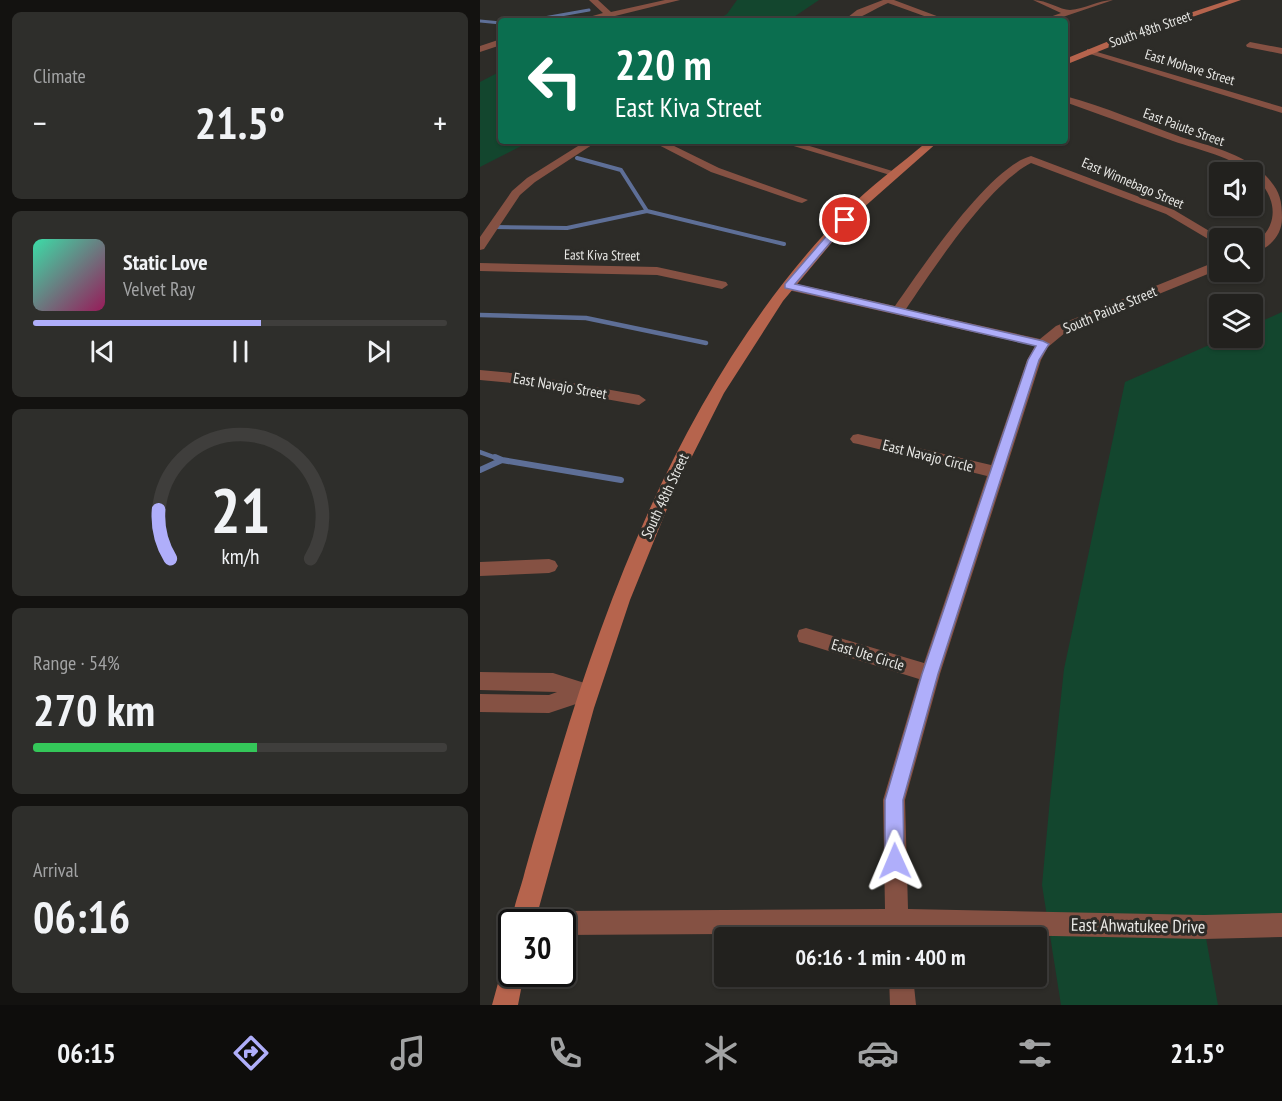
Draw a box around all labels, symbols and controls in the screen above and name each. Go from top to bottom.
street label: South 48th Street [1107,6,1194,51]
text: 220 m [615,37,712,92]
icon: left [516,42,594,120]
street label: East Mohave Street [1143,45,1237,89]
text: Climate [33,63,86,89]
text: East Kiva Street [615,90,762,124]
text: 21.5° [195,93,285,151]
text: − [33,101,47,144]
text: + [433,101,447,144]
street label: East Paiute Street [1141,104,1227,150]
street label: East Winnebago Street [1079,153,1187,213]
map controls [1209,162,1263,348]
button: sound [1209,162,1263,216]
pin [819,194,870,245]
icon: arrive [828,203,861,236]
button: search [1209,228,1263,282]
street label: East Kiva Street [564,245,640,265]
text: Static Love [123,248,208,276]
text: Velvet Ray [123,276,195,302]
street label: South Paiute Street [1060,281,1159,338]
button: layers [1209,294,1263,348]
icon: previous [86,335,119,368]
icon: pause [224,335,257,368]
icon: next [362,335,395,368]
street label: East Navajo Street [512,368,608,403]
street label: East Navajo Circle [881,435,975,476]
street label: South 48th Street [637,450,693,541]
text: 21 [210,470,270,551]
text: km/h [221,543,259,571]
street label: East Ute Circle [829,634,907,675]
text: Range · 54% [33,650,120,676]
text: 270 km [33,680,155,738]
position arrow [863,829,927,893]
text: Arrival [33,857,78,883]
text: 06:16 [33,887,130,945]
speed limit sign: 30 [498,909,576,987]
street label: East Ahwatukee Drive [1071,913,1205,938]
text: 06:16 · 1 min · 400 m [795,943,966,971]
icon: directions [230,1032,272,1074]
icon: music [387,1032,429,1074]
icon: phone [544,1032,586,1074]
icon: climate [700,1032,742,1074]
icon: car [857,1032,899,1074]
icon: filters [1014,1032,1056,1074]
text: 06:15 [57,1036,116,1070]
text: 21.5° [1170,1036,1225,1070]

